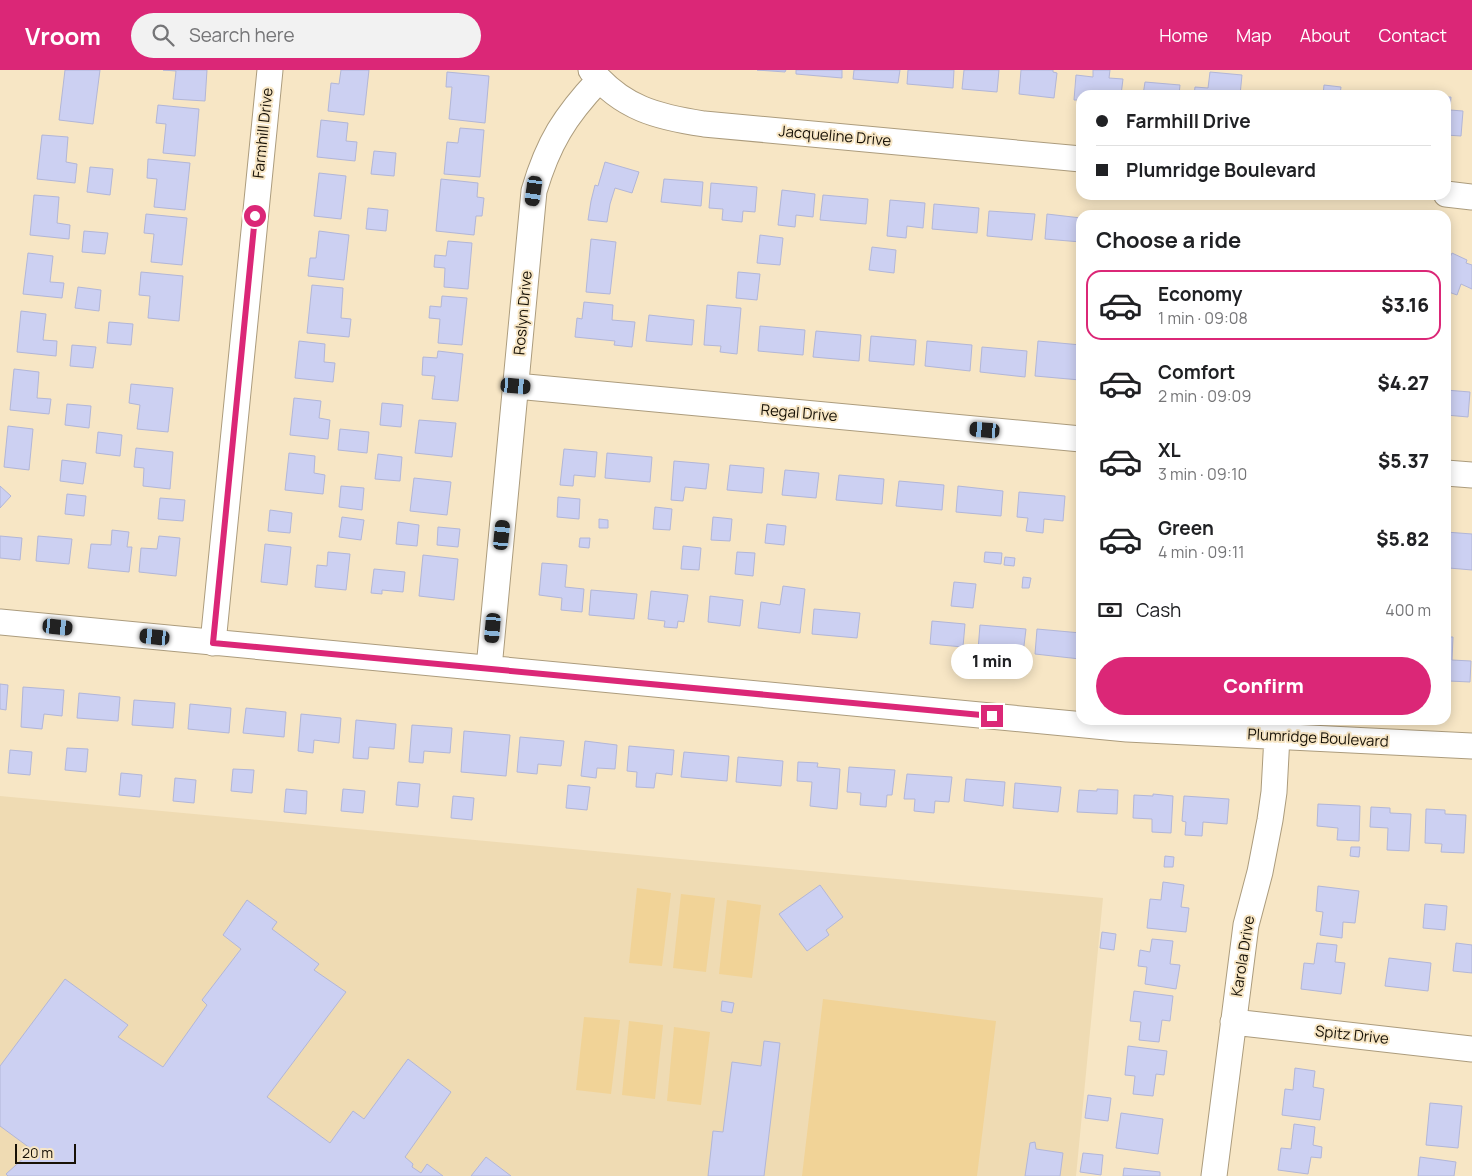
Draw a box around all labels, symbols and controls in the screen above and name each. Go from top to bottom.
search box [131,13,481,58]
text: Vroom [25,19,101,52]
icon: search [149,21,177,49]
text: Search here [189,22,295,48]
text: Home [1159,23,1208,47]
text: Map [1236,23,1272,47]
text: About [1300,23,1350,47]
text: Contact [1378,23,1447,47]
street label: Farmhill Drive [247,86,278,179]
text: Farmhill Drive [1126,108,1251,134]
street label: Jacqueline Drive [778,120,892,151]
text: Plumridge Boulevard [1126,157,1316,183]
car [524,175,543,207]
route start [244,205,266,227]
text: Choose a ride [1096,225,1241,255]
street label: Roslyn Drive [508,270,537,356]
text: Economy [1158,281,1242,307]
icon: car [1098,283,1143,328]
text: $3.16 [1381,292,1429,318]
text: 1 min · 09:08 [1158,307,1248,329]
text: Comfort [1158,359,1235,385]
icon: car [1098,361,1143,406]
text: $4.27 [1378,370,1429,396]
car [500,377,531,395]
text: 2 min · 09:09 [1158,385,1251,407]
street label: Regal Drive [760,399,839,426]
car [969,421,1000,439]
text: XL [1158,437,1181,463]
icon: car [1098,439,1143,484]
text: $5.37 [1378,448,1429,474]
text: 3 min · 09:10 [1158,463,1247,485]
text: Green [1158,515,1214,541]
icon: car [1098,517,1143,562]
car [492,519,511,551]
text: $5.82 [1376,526,1429,552]
text: 4 min · 09:11 [1158,541,1244,563]
icon: cash [1096,596,1124,624]
text: Cash [1136,597,1181,623]
text: 400 m [1385,599,1431,621]
car [484,612,501,644]
car [42,618,73,636]
car [139,628,170,646]
callout: 1 min [951,644,1033,678]
text: 1 min [972,650,1012,672]
button: Confirm [1096,657,1431,715]
route end [981,705,1003,727]
street label: Plumridge Boulevard [1247,723,1389,752]
street label: Karola Drive [1226,914,1259,998]
street label: Spitz Drive [1314,1020,1390,1049]
scale bar [15,1141,76,1164]
text: 20 m [22,1143,53,1162]

